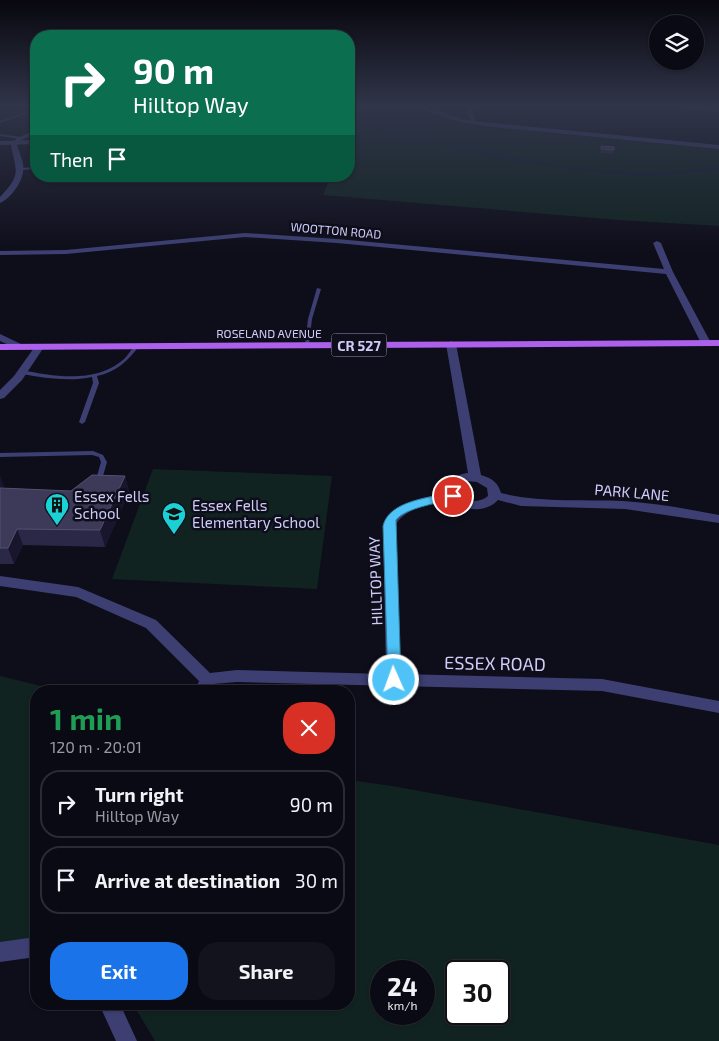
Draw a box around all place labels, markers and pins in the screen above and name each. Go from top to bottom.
pin [432,475,474,517]
place label: Essex Fells School [74,487,149,522]
building icon: Essex Fells School [44,492,70,526]
place label: Essex Fells Elementary School [192,496,320,531]
school or university icon: Essex Fells Elementary School [161,501,187,535]

